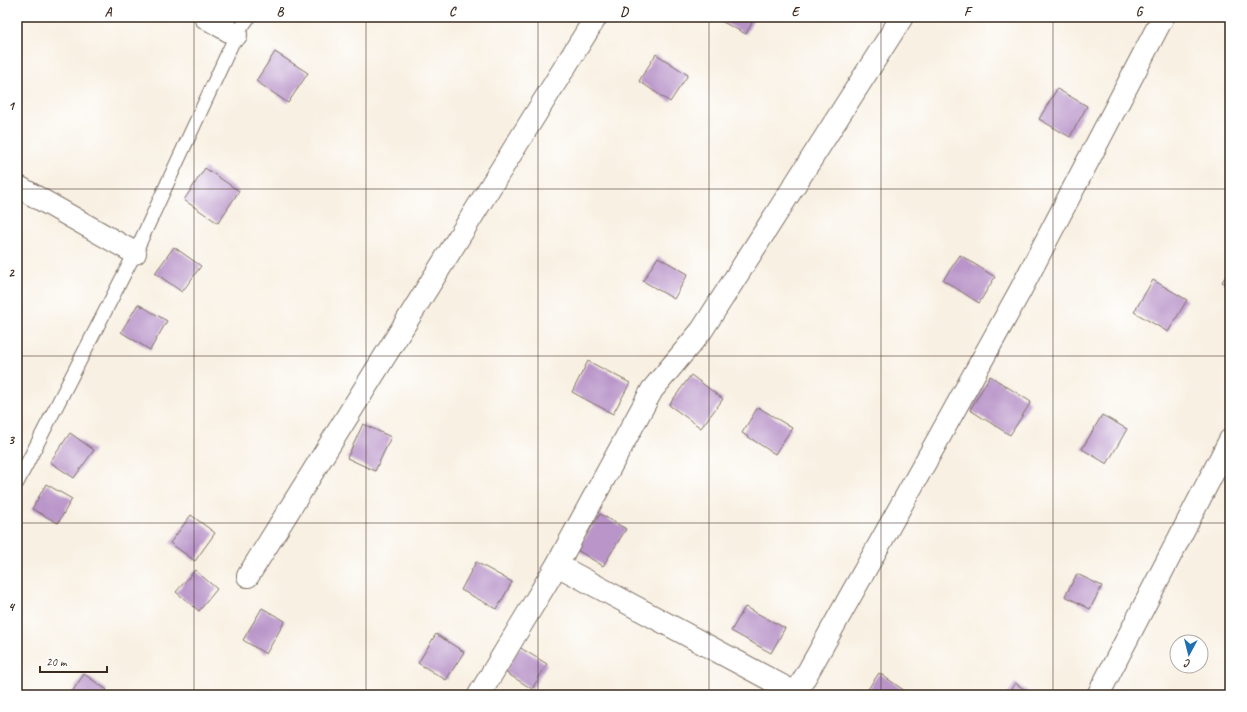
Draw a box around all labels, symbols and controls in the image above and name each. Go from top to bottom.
text: A [105,4,113,20]
text: B [277,4,285,20]
text: C [449,4,457,20]
text: D [620,4,629,20]
text: E [792,4,801,20]
text: F [964,4,973,20]
text: G [1136,4,1144,20]
text: 1 [8,98,16,114]
text: 2 [8,265,15,281]
text: 3 [8,432,15,448]
text: 4 [8,599,16,615]
north arrow [1169,634,1209,674]
scale bar [40,648,107,674]
text: 20 m [46,654,68,670]
text: С [1183,656,1191,671]

